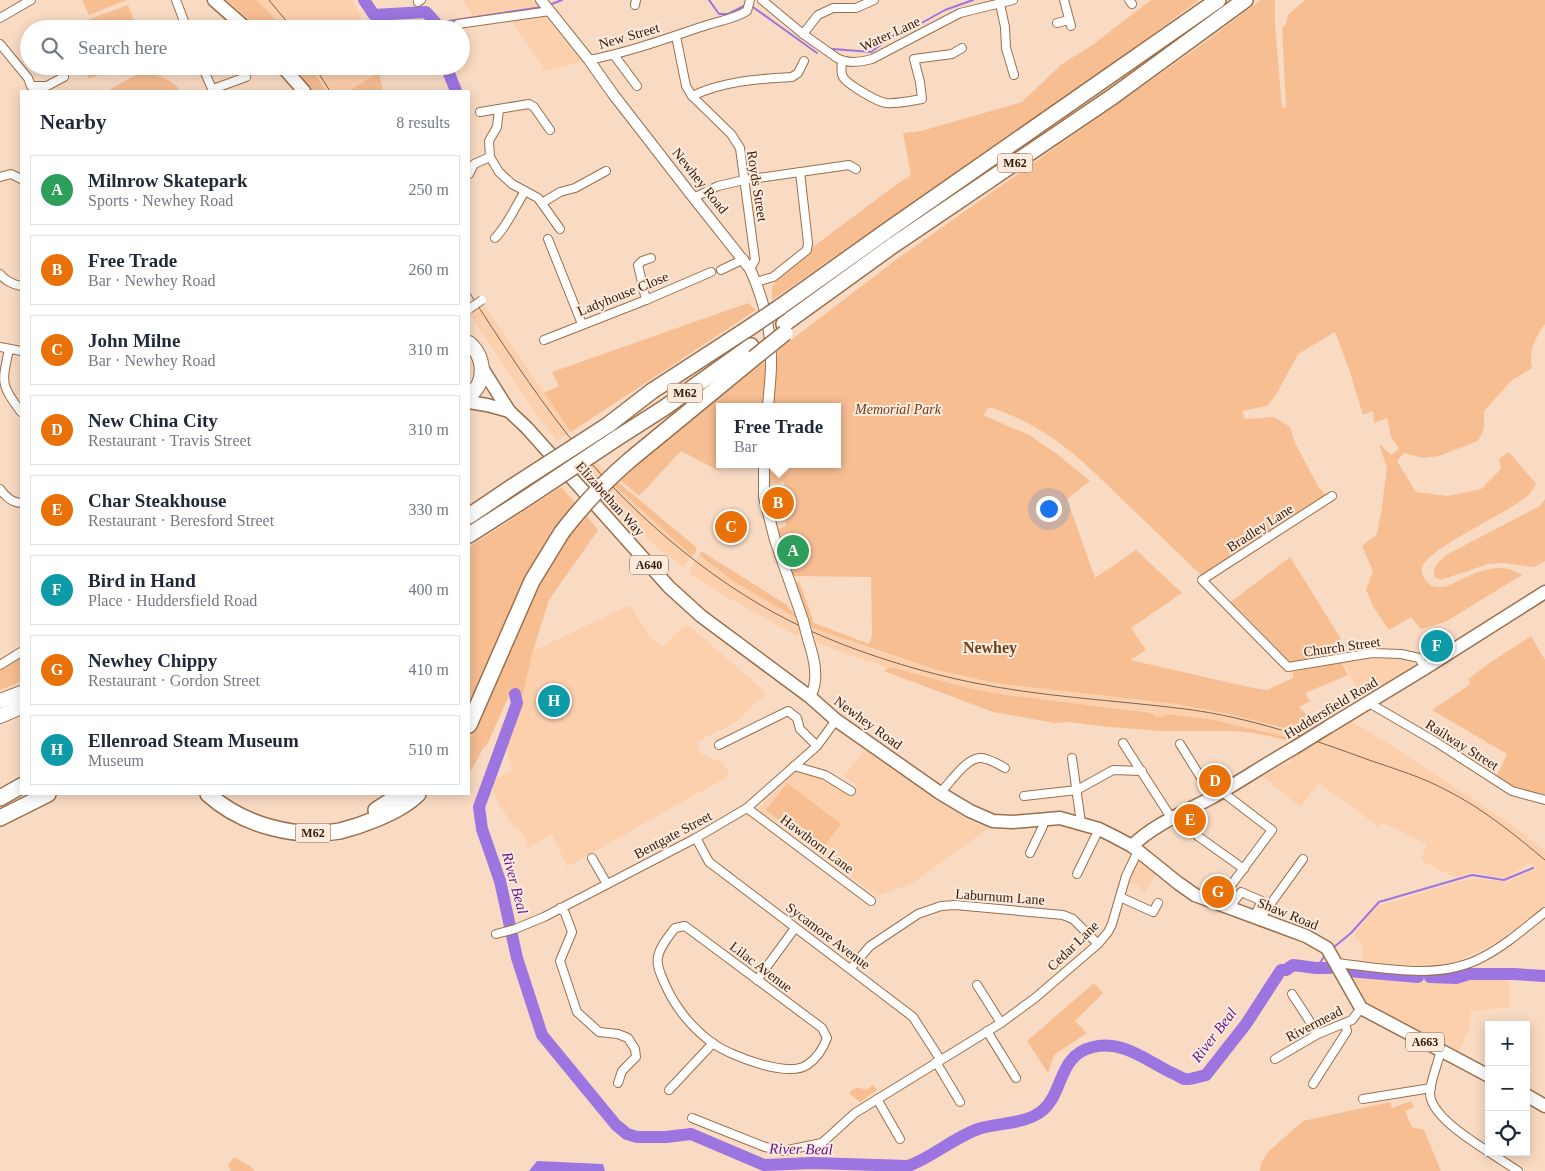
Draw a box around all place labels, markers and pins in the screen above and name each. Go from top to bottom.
pin: B [762,484,794,522]
pin: C [715,508,747,546]
pin: A [777,532,809,570]
pin: F [1421,627,1453,665]
pin: H [538,682,570,720]
pin: D [1199,762,1231,800]
pin: E [1174,801,1206,839]
pin: G [1202,873,1234,911]

